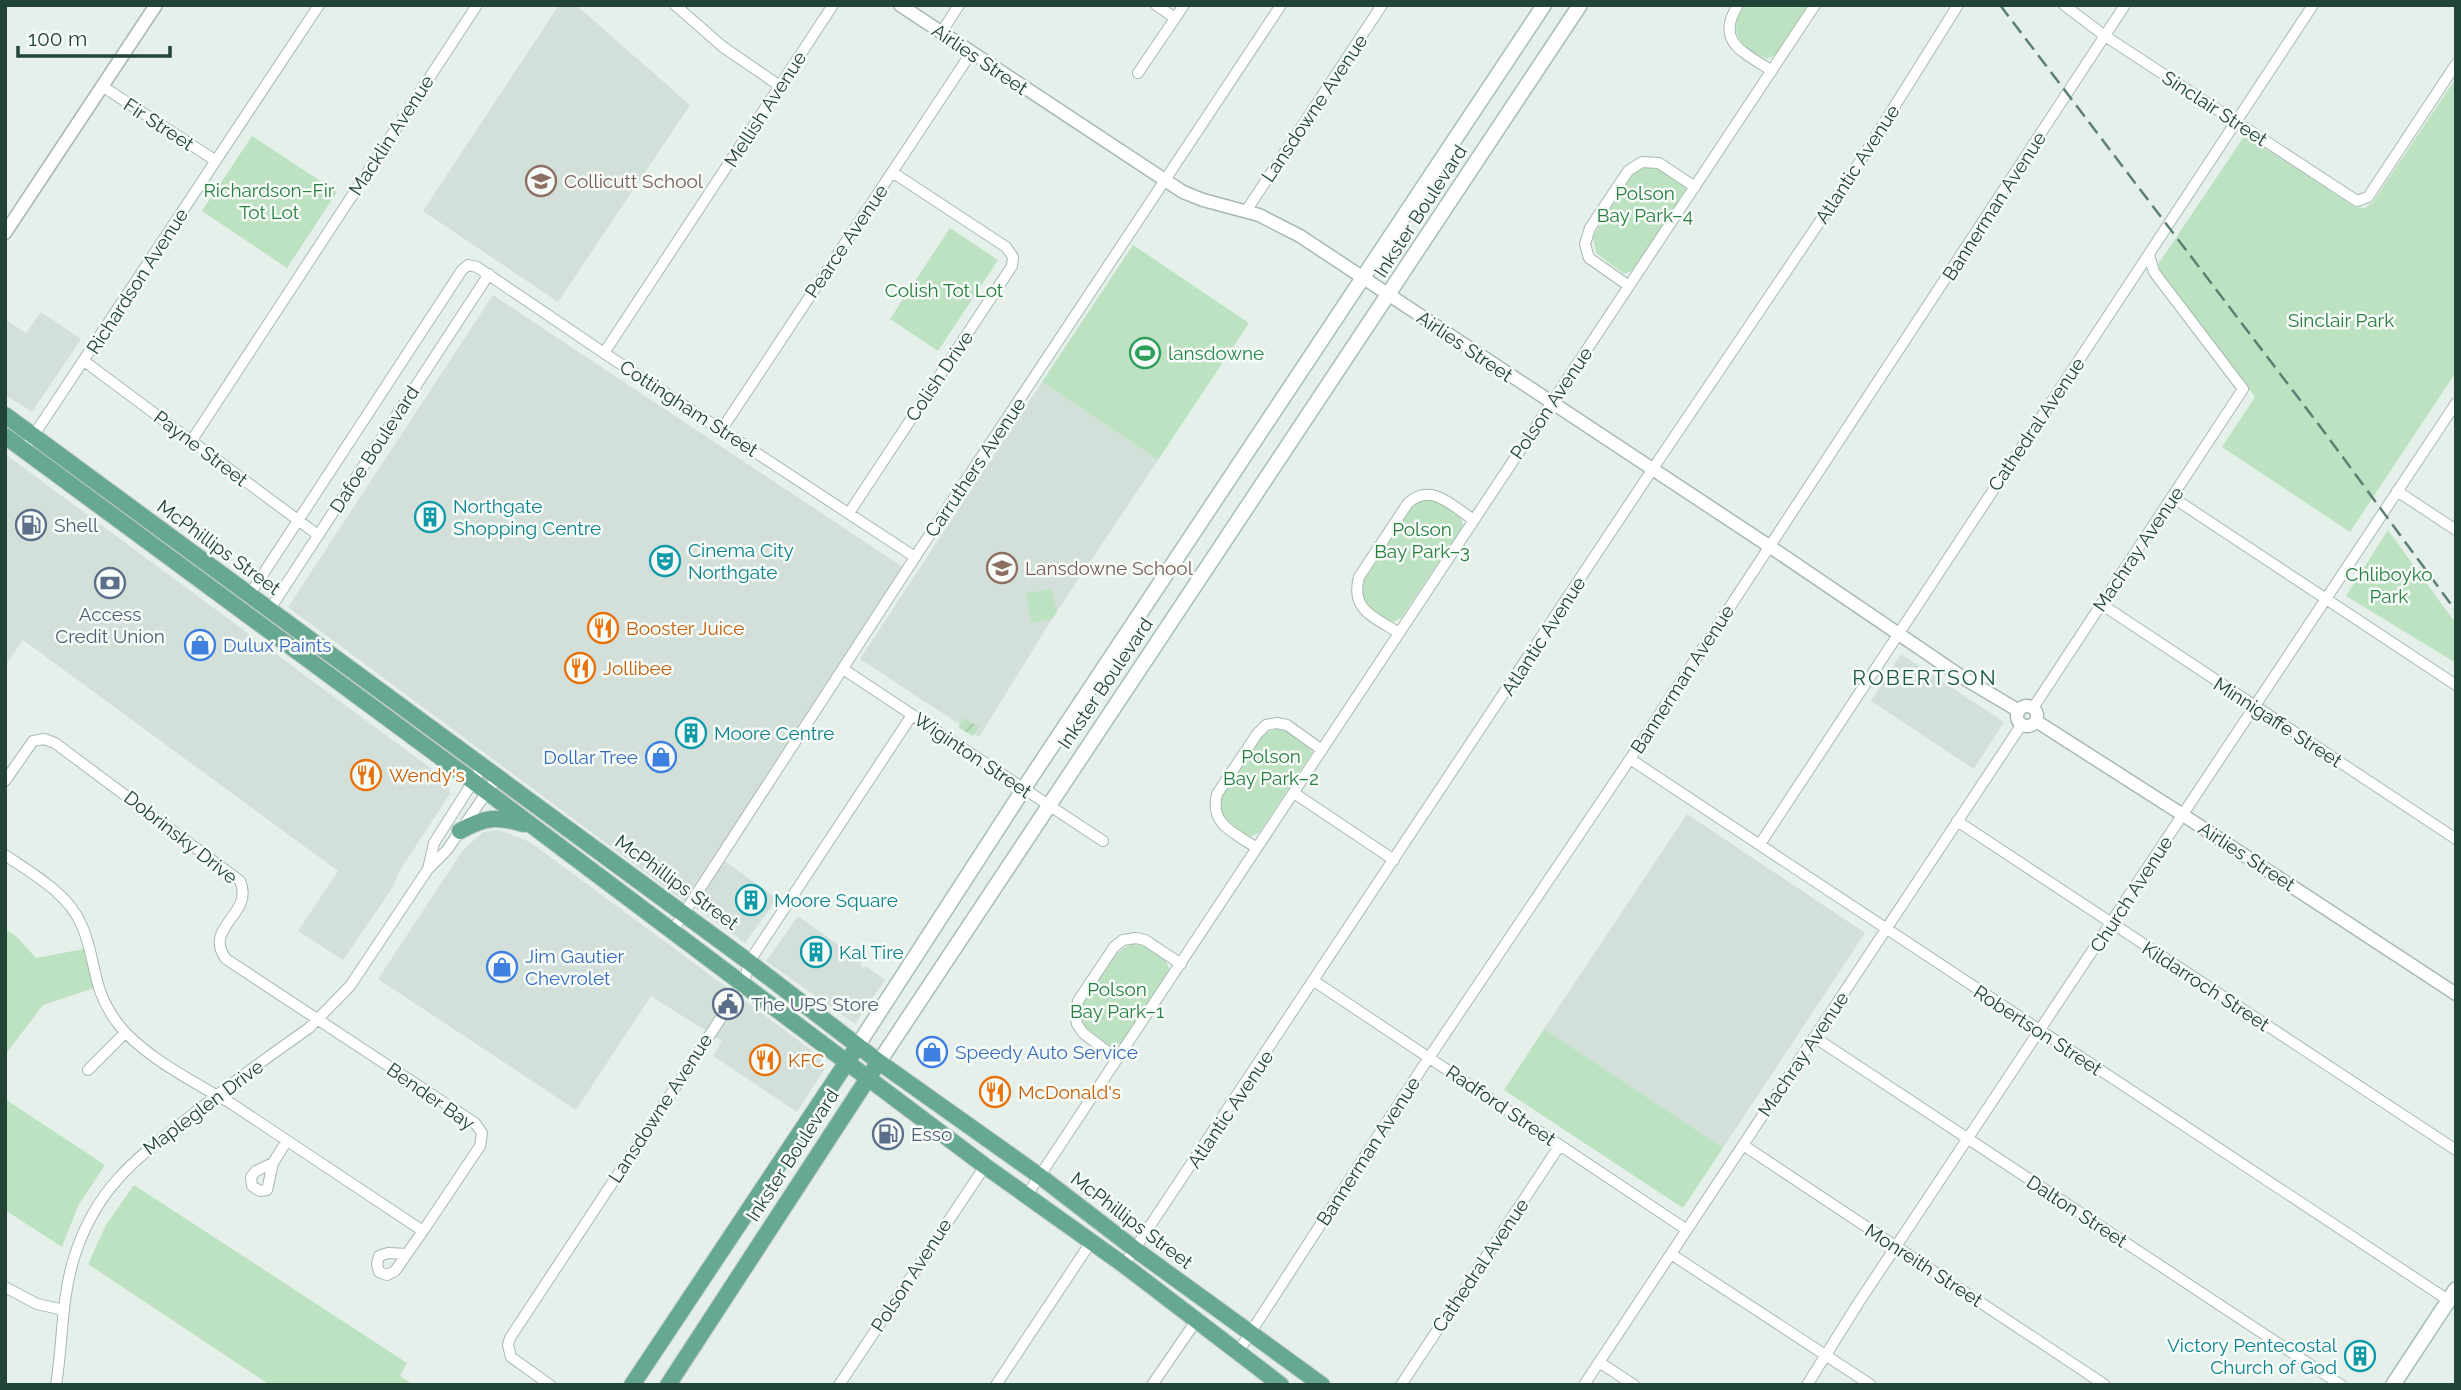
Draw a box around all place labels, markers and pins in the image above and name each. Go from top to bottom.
school or university icon: Collicutt School [524,164,558,198]
place label: Collicutt School [564,170,704,192]
sports icon: lansdowne [1128,336,1162,370]
place label: lansdowne [1168,342,1264,364]
place label: Northgate Shopping Centre [453,495,601,539]
building icon: Northgate Shopping Centre [413,500,447,534]
fuel station icon: Shell [14,508,48,542]
place label: Shell [54,514,99,536]
place label: Cinema City Northgate [688,539,794,583]
theatre icon: Cinema City Northgate [648,544,682,578]
school or university icon: Lansdowne School [985,551,1019,585]
place label: Lansdowne School [1025,557,1194,579]
bank icon: Access Credit Union [93,566,127,600]
place label: Access Credit Union [55,603,165,647]
restaurant icon: Booster Juice [586,611,620,645]
place label: Booster Juice [626,617,744,639]
shop icon: Dulux Paints [183,628,217,662]
place label: Dulux Paints [223,634,331,656]
restaurant icon: Jollibee [563,651,597,685]
place label: Jollibee [603,657,672,679]
building icon: Moore Centre [674,716,708,750]
place label: Moore Centre [714,722,835,744]
shop icon: Dollar Tree [644,740,678,774]
place label: Dollar Tree [543,746,638,768]
restaurant icon: Wendy's [349,758,383,792]
place label: Wendy's [389,764,465,786]
building icon: Moore Square [734,883,768,917]
place label: Moore Square [774,889,898,911]
building icon: Kal Tire [799,935,833,969]
place label: Kal Tire [839,941,904,963]
place label: Jim Gautier Chevrolet [525,945,624,989]
shop icon: Jim Gautier Chevrolet [485,950,519,984]
public building icon: The UPS Store [711,987,745,1021]
place label: The UPS Store [751,993,879,1015]
shop icon: Speedy Auto Service [915,1035,949,1069]
place label: Speedy Auto Service [955,1041,1138,1063]
restaurant icon: KFC [748,1043,782,1077]
place label: KFC [788,1049,824,1071]
restaurant icon: McDonald's [978,1075,1012,1109]
place label: McDonald's [1018,1081,1121,1103]
fuel station icon: Esso [871,1117,905,1151]
place label: Esso [911,1123,952,1145]
place label: Victory Pentecostal Church of God [2167,1334,2338,1378]
building icon: Victory Pentecostal Church of God [2343,1339,2377,1373]

